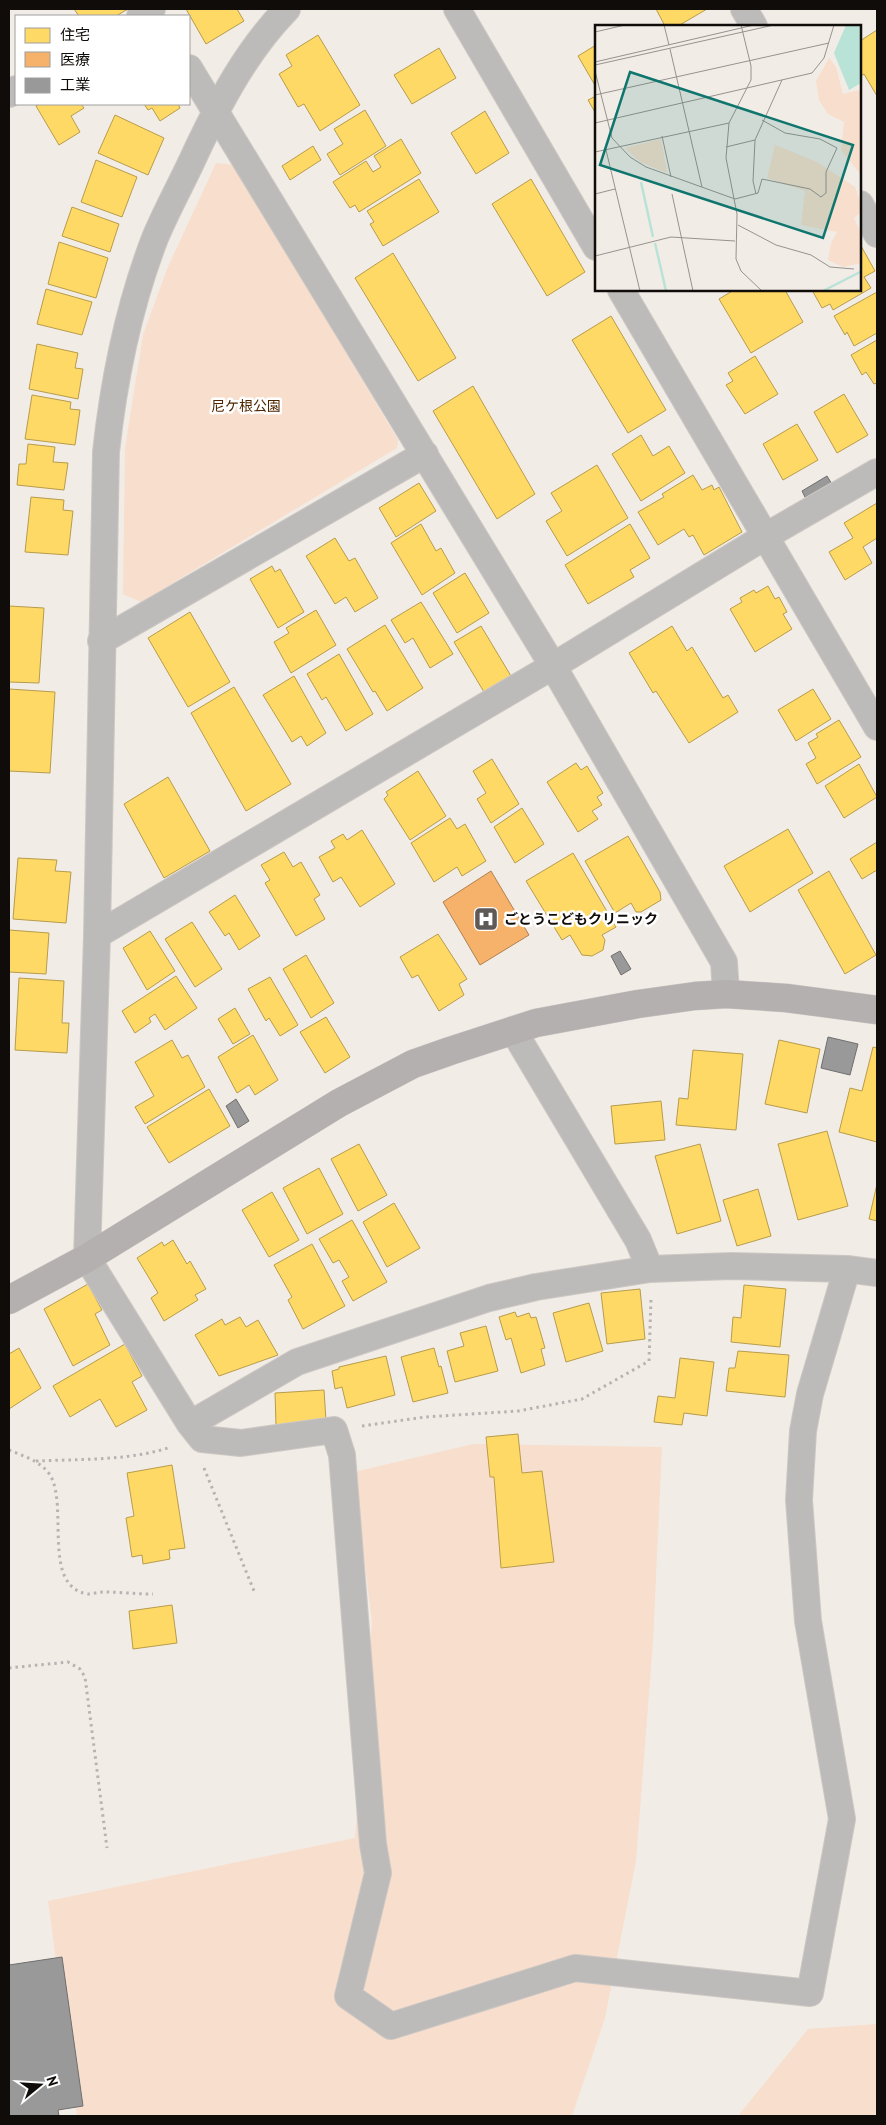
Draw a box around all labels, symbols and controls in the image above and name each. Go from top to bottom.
legend [15,15,190,105]
text: 住宅 [60,25,90,44]
inset map [595,25,861,291]
text: 医療 [60,50,90,69]
text: 工業 [60,75,90,94]
park label: 尼ケ根公園 [211,397,281,415]
hospital icon: ごとうこどもクリニック [473,906,499,932]
place label: ごとうこどもクリニック [504,910,658,928]
north arrow [15,2060,65,2110]
text: N [42,2074,62,2088]

